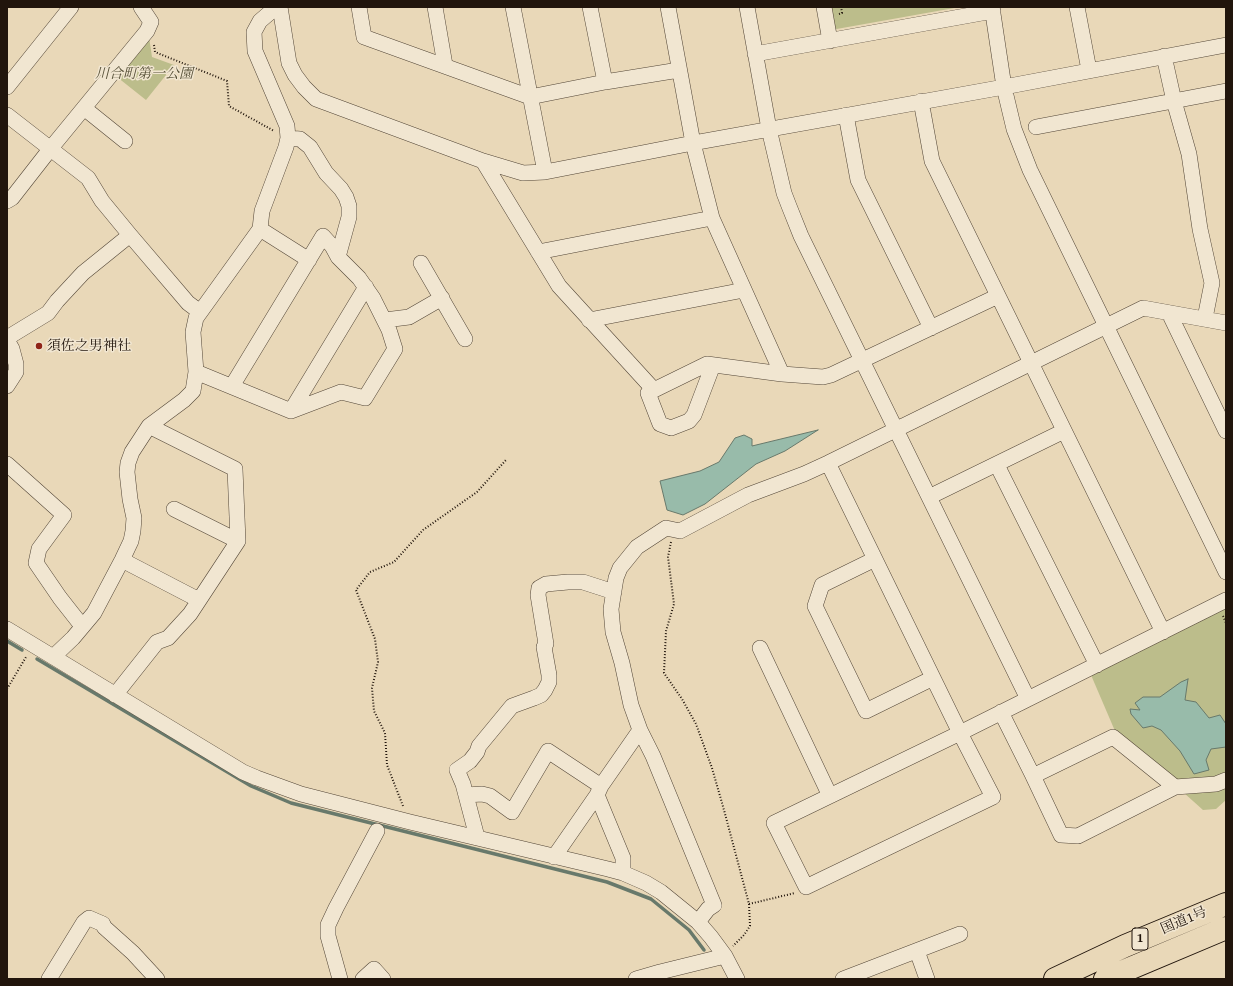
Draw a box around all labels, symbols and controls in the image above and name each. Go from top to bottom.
park label: 川合町第一公園 [95,66,193,82]
place label: 須佐之男神社 [47,338,131,354]
marker: 須佐之男神社 [34,341,44,351]
street label: 国道1号 [1158,904,1210,938]
road number: 1 [1132,928,1148,950]

